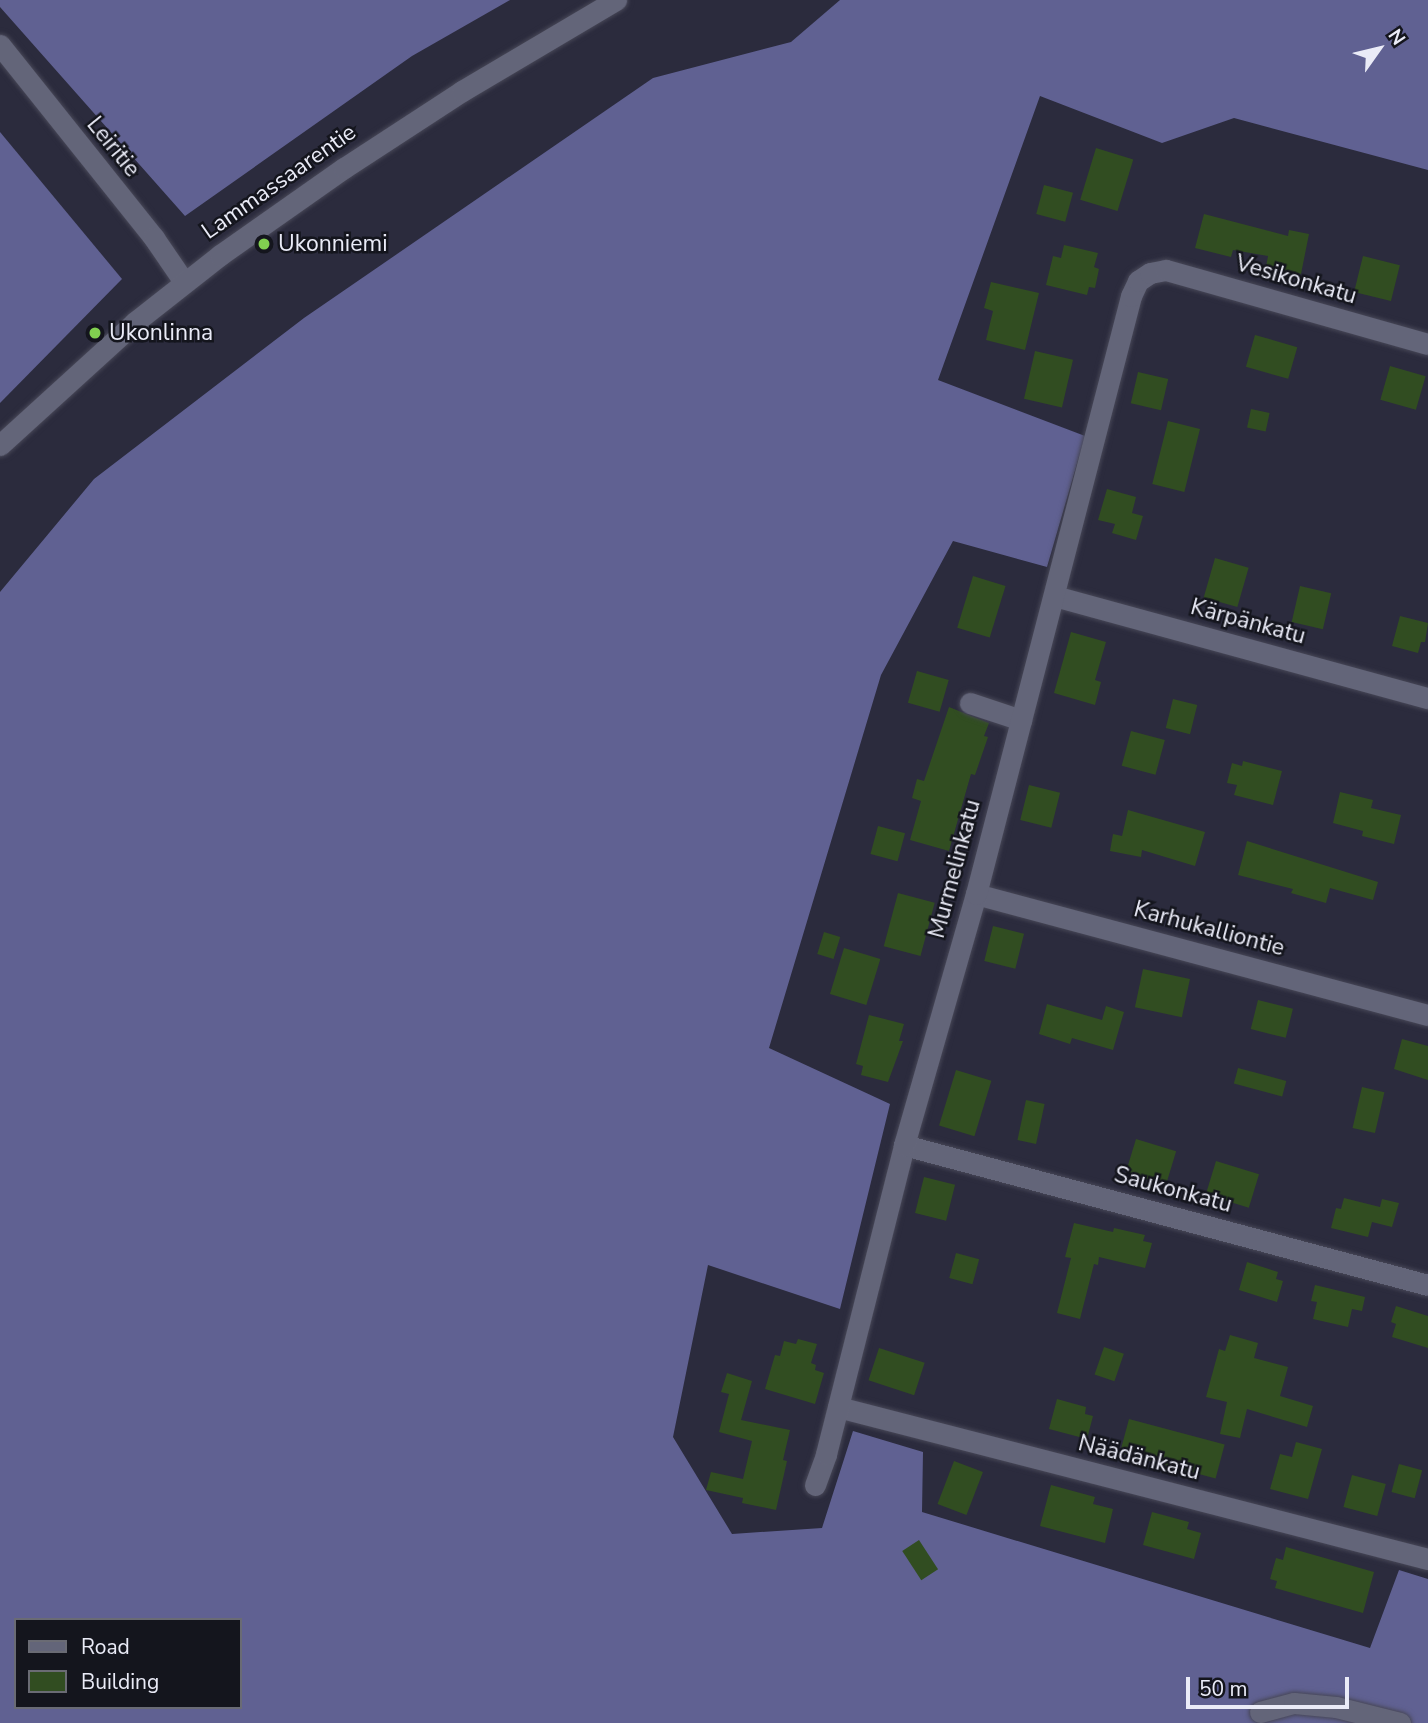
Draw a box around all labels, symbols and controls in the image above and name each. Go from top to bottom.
north arrow [1344,14,1414,84]
text: N [1382,24,1411,50]
street label: Leiritie [81,111,145,183]
street label: Lammassaarentie [197,119,361,245]
place label: Ukonniemi [278,230,387,258]
marker: Ukonniemi [256,236,272,252]
street label: Vesikonkatu [1232,250,1360,310]
place label: Ukonlinna [109,319,213,347]
marker: Ukonlinna [87,325,103,341]
street label: Kärpänkatu [1187,593,1309,651]
street label: Murmelinkatu [923,797,987,941]
street label: Karhukalliontie [1131,896,1287,962]
street label: Saukonkatu [1111,1161,1235,1219]
street label: Näädänkatu [1075,1430,1203,1486]
legend [14,1618,242,1709]
text: Road [81,1633,130,1661]
scale bar [1190,1664,1353,1708]
text: Building [81,1668,159,1696]
text: 50 m [1199,1675,1248,1703]

